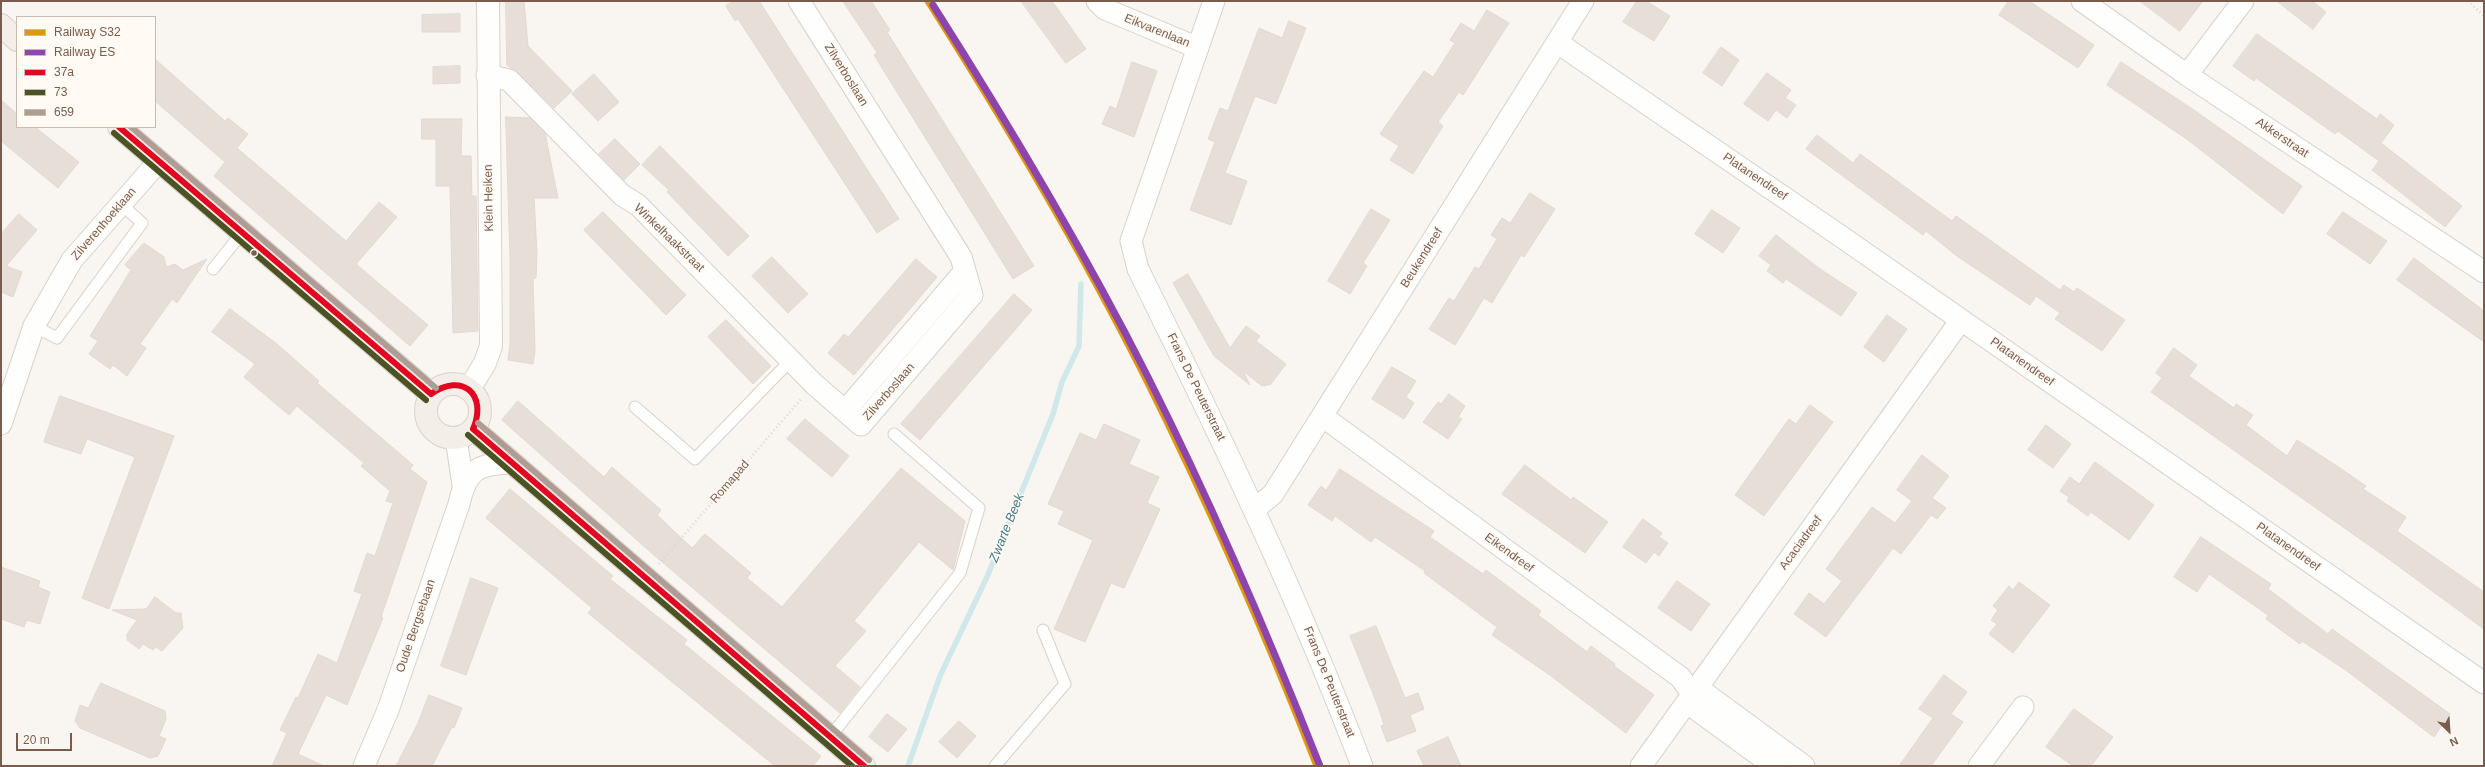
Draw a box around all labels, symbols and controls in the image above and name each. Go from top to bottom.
street label: Eikvarenlaan [1122,11,1192,51]
legend [16,16,156,128]
text: Railway S32 [54,25,121,39]
street label: Zilverboslaan [821,41,871,109]
text: Railway ES [54,45,115,59]
text: 37a [54,65,74,79]
text: 73 [54,85,67,99]
text: 659 [54,105,74,119]
street label: Akkerstraat [2253,115,2311,161]
street label: Platanendreef [1720,150,1790,204]
street label: Klein Heiken [481,164,497,232]
street label: Zilverenhoeklaan [69,185,139,263]
street label: Winkelhaakstraat [631,201,707,275]
street label: Beukendreef [1398,225,1446,291]
unlabelled marker [249,248,259,258]
street label: Frans De Peuterstraat [1164,331,1228,443]
street label: Platanendreef [1987,335,2057,389]
street label: Zilverboslaan [860,360,918,424]
street label: Romapad [707,458,753,506]
water label: Zwarte Beek [986,491,1028,565]
street label: Acaciadreef [1777,513,1825,573]
street label: Platanendreef [2253,520,2323,574]
street label: Eikendreef [1482,530,1536,576]
street label: Oude Bergsebaan [393,578,439,674]
street label: Frans De Peuterstraat [1300,625,1358,739]
north arrow [2429,711,2469,751]
scale bar [18,725,74,751]
text: 20 m [23,733,50,747]
text: N [2448,735,2460,749]

